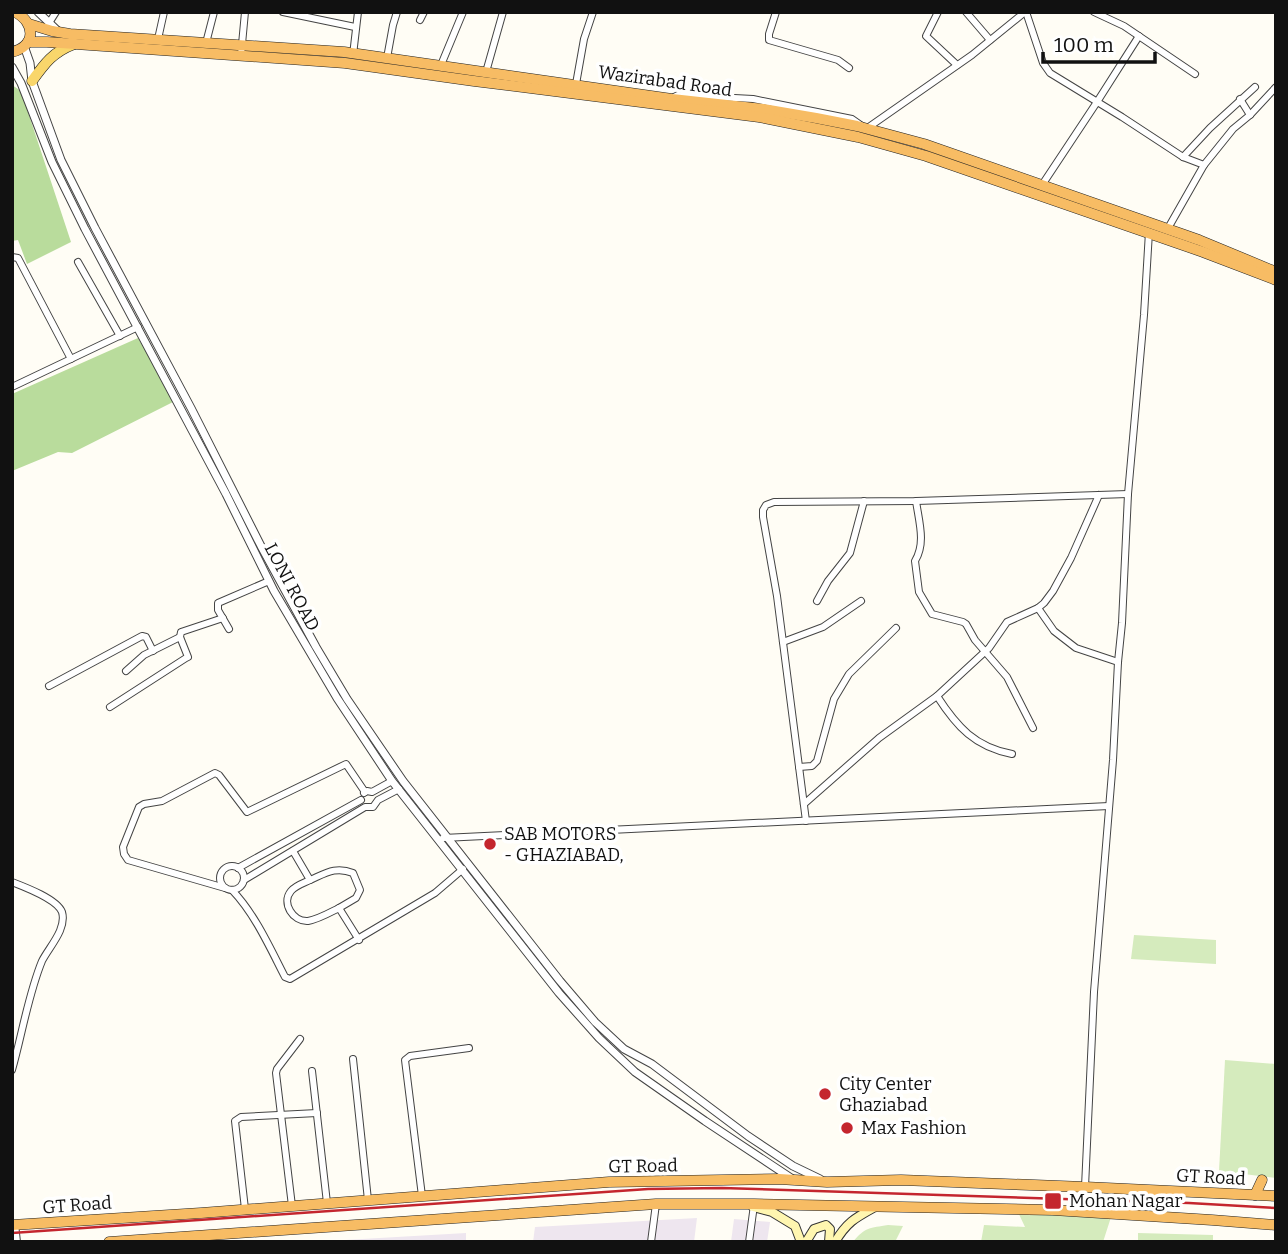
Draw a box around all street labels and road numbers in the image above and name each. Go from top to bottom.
street label: Wazirabad Road [597,61,734,101]
street label: LONI ROAD [260,539,324,635]
street label: GT Road [608,1154,678,1178]
street label: GT Road [1176,1164,1247,1190]
street label: GT Road [41,1192,113,1218]

